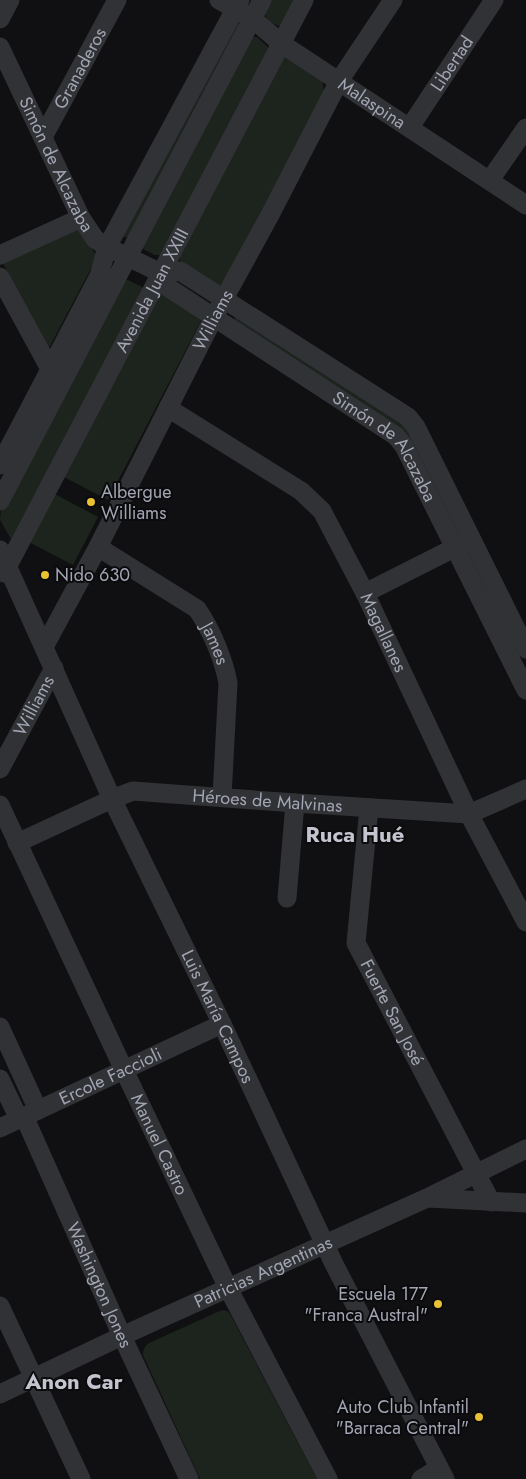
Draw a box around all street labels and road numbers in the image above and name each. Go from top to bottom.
street label: Granaderos [47,23,113,114]
street label: Libertad [424,31,480,97]
street label: Malaspina [333,71,411,135]
street label: Simón de Alcazaba [12,92,100,237]
street label: Avenida Juan XXIII [109,224,195,357]
street label: Williams [186,285,240,355]
street label: Simón de Alcazaba [327,385,443,506]
street label: Magallanes [354,588,413,677]
street label: James [194,616,236,668]
street label: Williams [7,671,61,741]
street label: Héroes de Malvinas [192,782,343,819]
street label: Luis María Campos [175,945,261,1088]
street label: Fuerte San José [354,955,431,1070]
street label: Ercole Faccioli [55,1041,166,1112]
street label: Manuel Castro [124,1089,195,1199]
street label: Washington Jones [60,1218,139,1352]
street label: Patricias Argentinas [190,1230,336,1315]

